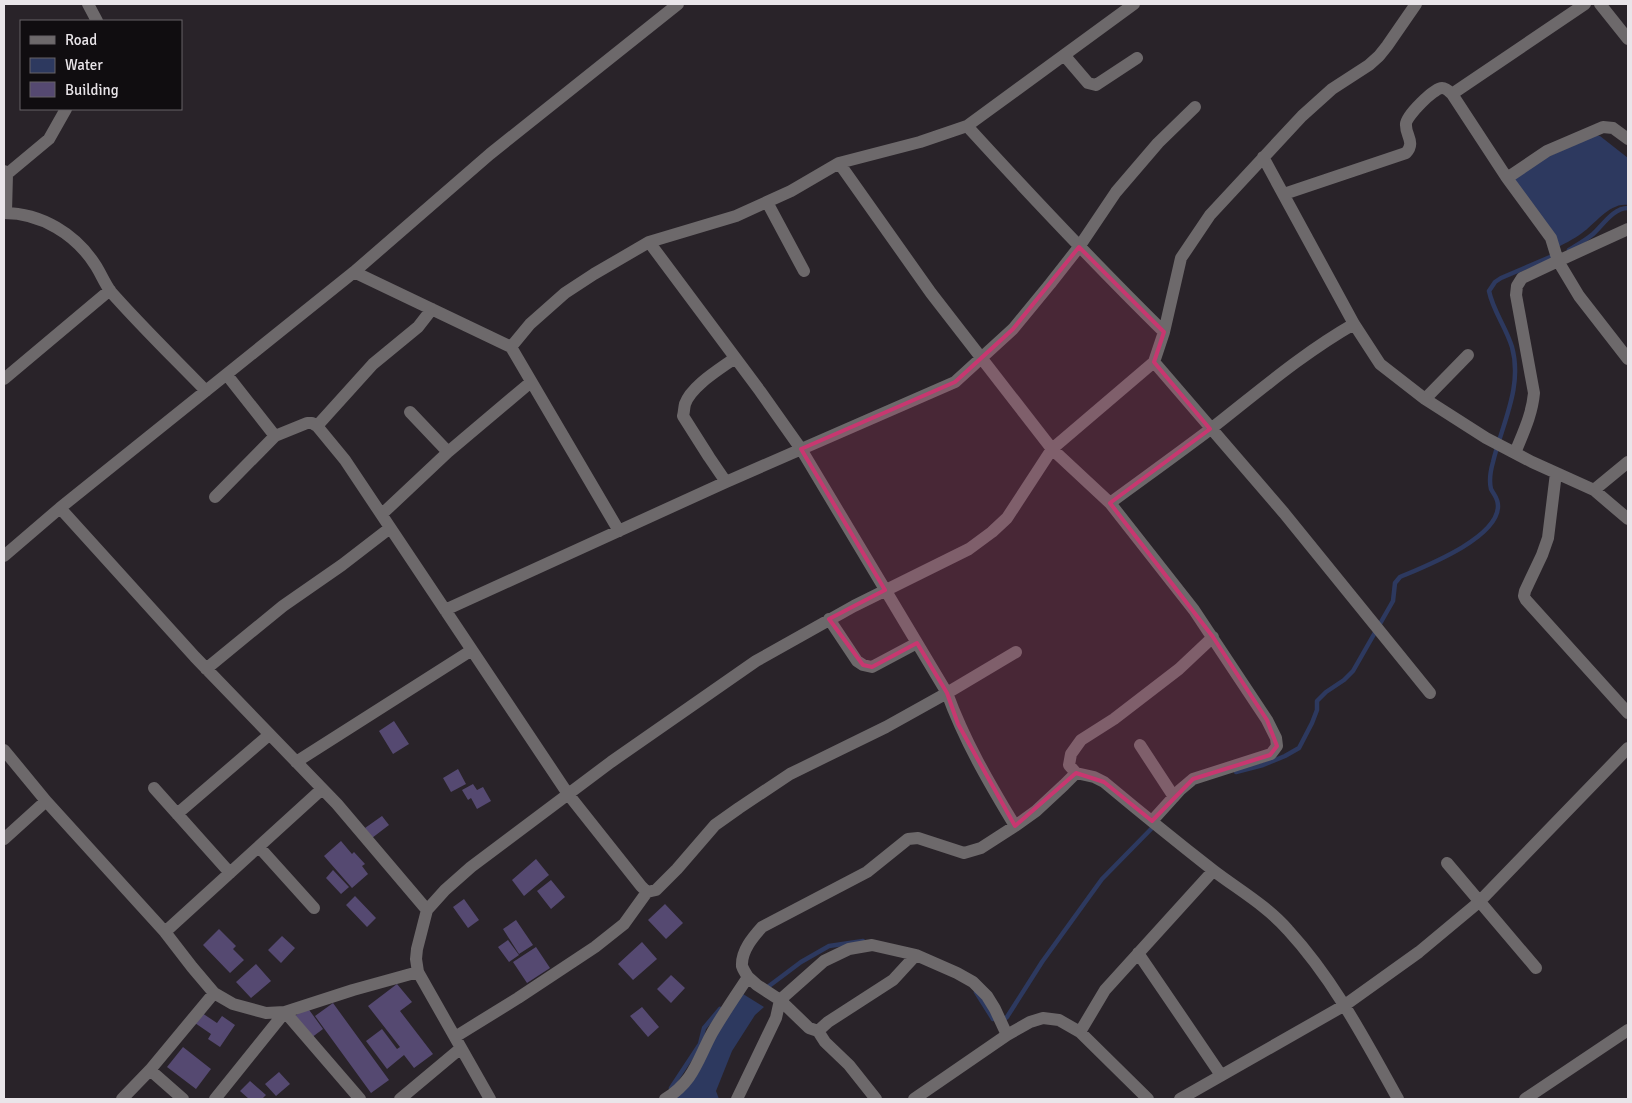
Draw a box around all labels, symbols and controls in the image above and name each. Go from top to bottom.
legend [20,20,182,110]
text: Road [65,31,97,49]
text: Water [65,56,103,74]
text: Building [65,81,119,99]

